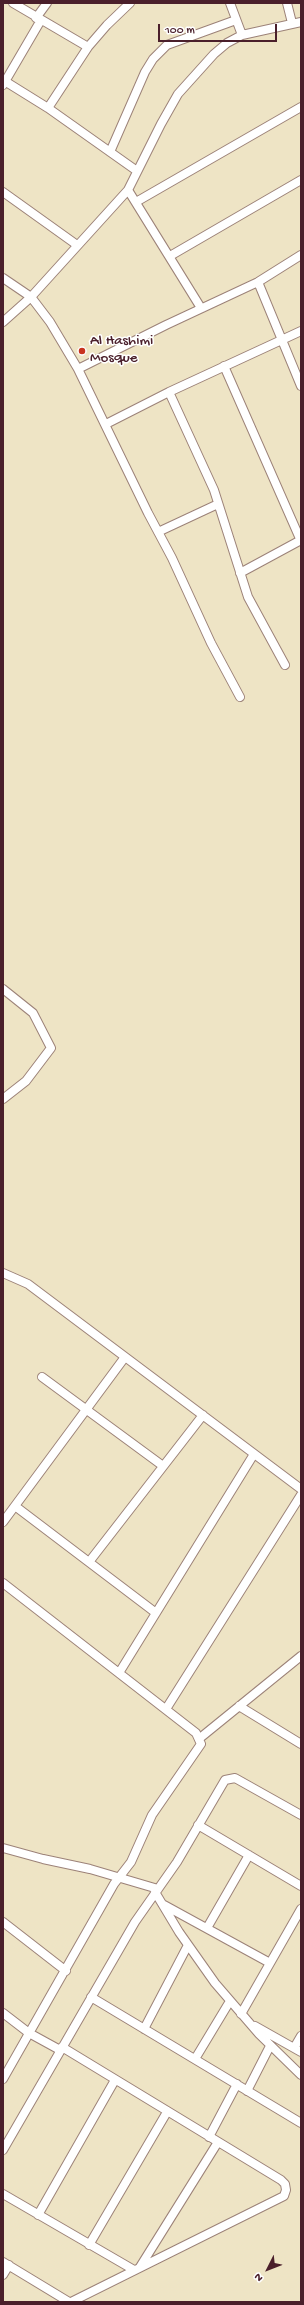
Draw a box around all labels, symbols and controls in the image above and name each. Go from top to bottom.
scale bar [160,16,279,42]
text: 100 m [165,24,195,38]
place label: Al Hashimi Mosque [90,333,153,368]
marker: Al Hashimi Mosque [77,346,87,356]
north arrow [248,2249,288,2289]
text: N [252,2270,266,2284]

